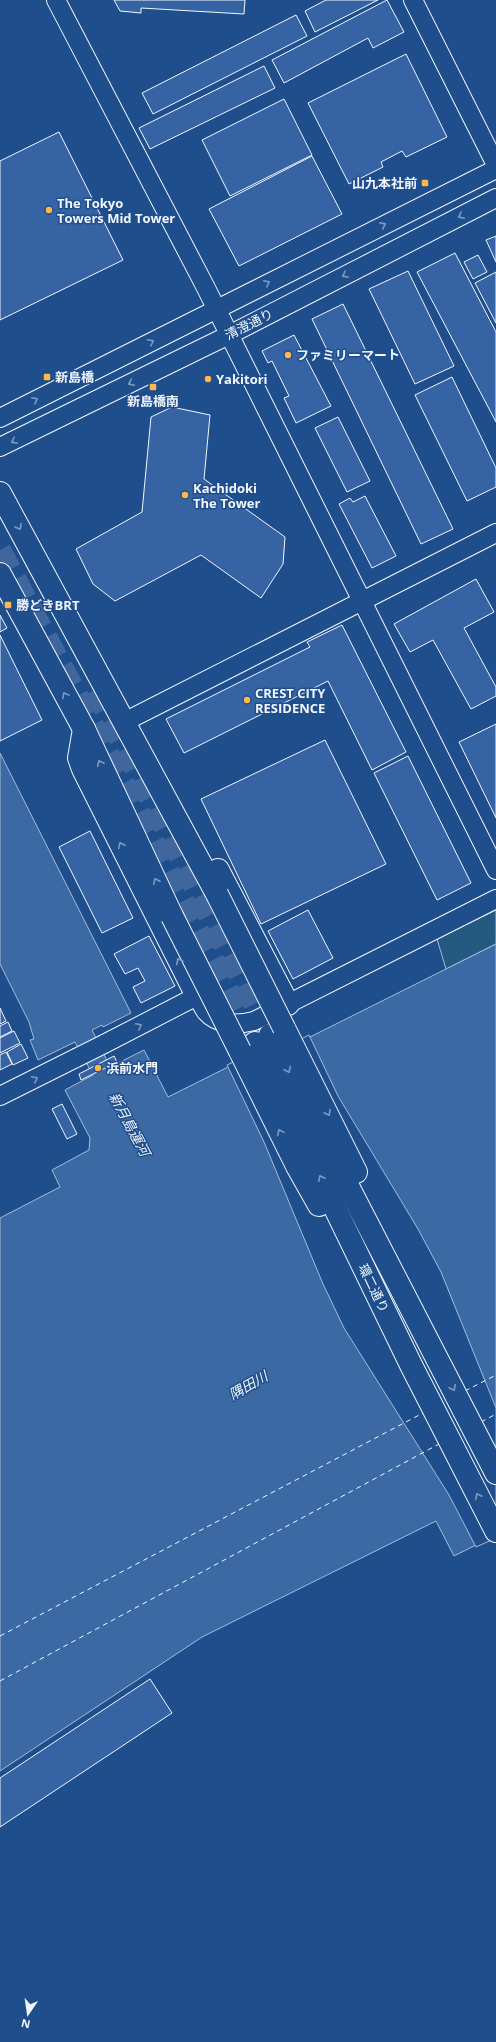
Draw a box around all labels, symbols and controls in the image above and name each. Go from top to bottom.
place label: 山九本社前 [352,174,417,192]
marker: 山九本社前 [420,178,430,188]
place label: The Tokyo Towers Mid Tower [57,194,175,227]
marker: The Tokyo Towers Mid Tower [44,205,54,215]
one-way arrow [458,211,466,219]
one-way arrow [379,222,387,230]
one-way arrow [342,270,350,278]
one-way arrow [263,280,270,288]
street label: 清澄通り [222,304,276,344]
one-way arrow [147,339,154,346]
place label: ファミリーマート [296,346,400,364]
marker: ファミリーマート [283,350,293,360]
place label: 新島橋 [55,368,94,386]
place label: Yakitori [216,370,268,388]
marker: 新島橋 [42,372,52,382]
marker: Yakitori [203,374,213,384]
one-way arrow [128,378,135,386]
marker: 新島橋南 [148,382,158,392]
place label: 新島橋南 [127,392,179,410]
one-way arrow [31,397,38,405]
one-way arrow [11,436,19,444]
place label: Kachidoki The Tower [193,479,261,512]
marker: Kachidoki The Tower [180,490,190,500]
one-way arrow [14,523,21,530]
place label: 勝どきBRT [16,596,80,614]
marker: 勝どきBRT [3,600,13,610]
place label: CREST CITY RESIDENCE [255,684,326,717]
one-way arrow [63,692,70,699]
marker: CREST CITY RESIDENCE [242,695,252,705]
one-way arrow [97,760,105,768]
one-way arrow [118,842,126,849]
one-way arrow [153,878,161,885]
one-way arrow [176,958,184,966]
one-way arrow [135,1023,142,1031]
place label: 浜前水門 [106,1059,158,1077]
marker: 浜前水門 [93,1063,103,1073]
one-way arrow [283,1066,291,1073]
one-way arrow [31,1076,38,1083]
water label: 新月島運河 [105,1089,156,1162]
one-way arrow [323,1109,330,1116]
one-way arrow [277,1128,285,1136]
one-way arrow [318,1175,326,1182]
street label: 環二通り [355,1261,393,1315]
water label: 隅田川 [225,1365,273,1404]
one-way arrow [448,1383,456,1391]
one-way arrow [475,1493,483,1501]
north arrow [8,1994,48,2034]
text: N [20,2016,32,2033]

